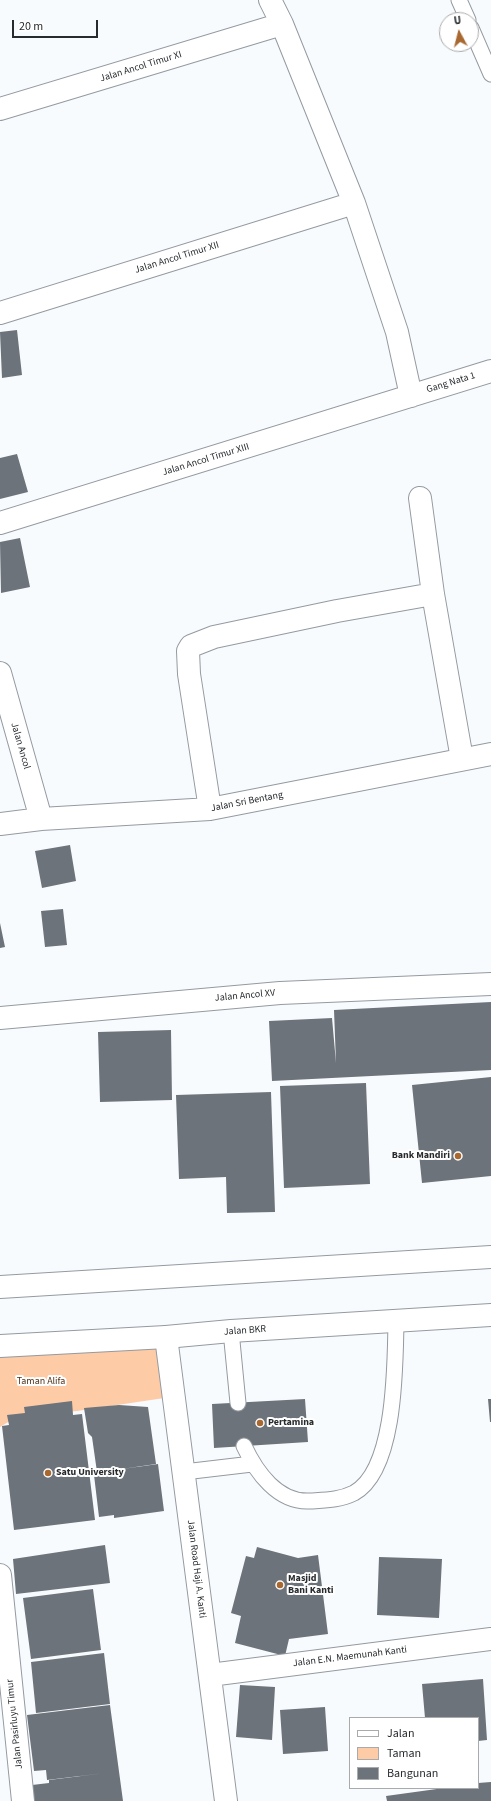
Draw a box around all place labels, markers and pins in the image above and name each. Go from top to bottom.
place label: Bank Mandiri [392,1150,450,1162]
marker: Bank Mandiri [453,1151,463,1161]
place label: Pertamina [268,1417,314,1429]
marker: Pertamina [255,1418,265,1428]
place label: Satu University [56,1467,124,1479]
marker: Satu University [43,1468,53,1478]
place label: Masjid Bani Kanti [288,1573,334,1596]
marker: Masjid Bani Kanti [275,1580,285,1590]

